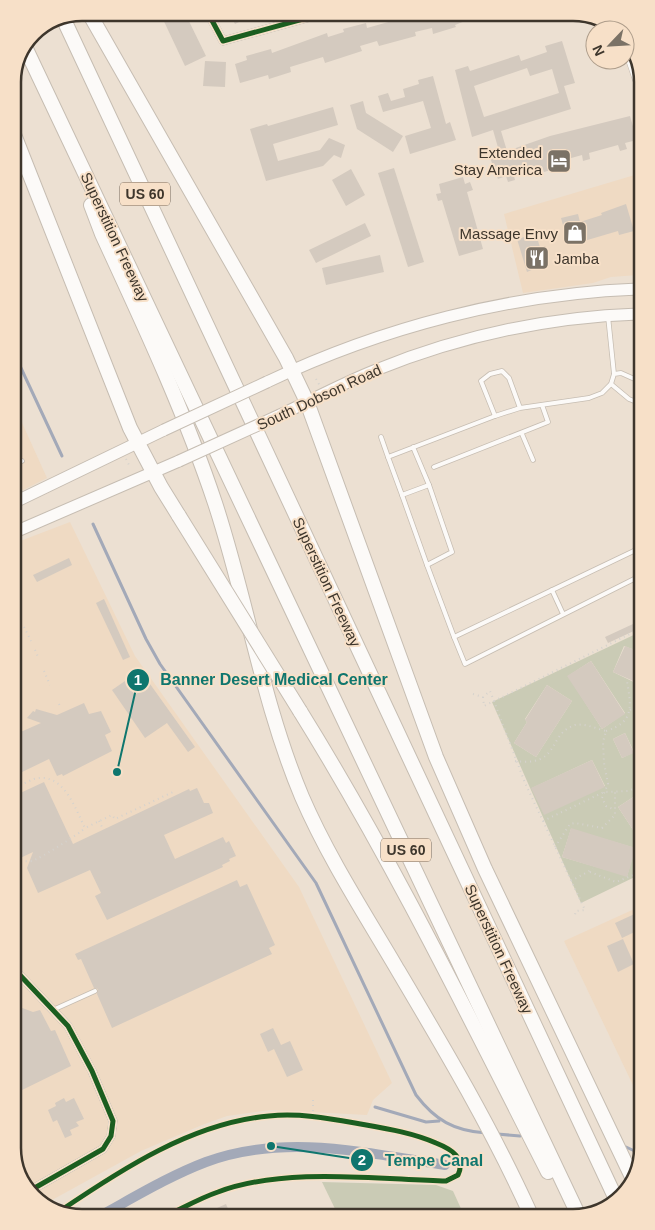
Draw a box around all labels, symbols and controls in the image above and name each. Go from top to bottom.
north arrow [585,20,635,70]
text: N [589,43,608,58]
place label: Extended Stay America [454,144,543,178]
hotel icon: Extended Stay America [546,148,572,174]
street label: Superstition Freeway [78,170,153,305]
road number: US 60 [120,182,170,205]
shop icon: Massage Envy [562,220,588,246]
place label: Massage Envy [460,225,558,242]
restaurant icon: Jamba [524,245,550,271]
place label: Jamba [554,250,600,267]
street label: South Dobson Road [254,361,384,433]
street label: Superstition Freeway [290,515,365,650]
callout: Banner Desert Medical Center [125,664,398,695]
text: 1 [134,671,142,688]
text: Banner Desert Medical Center [160,671,388,688]
road number: US 60 [381,838,431,862]
street label: Superstition Freeway [462,882,537,1017]
callout: Tempe Canal [350,1145,493,1176]
text: 2 [358,1151,366,1168]
text: Tempe Canal [385,1152,483,1169]

